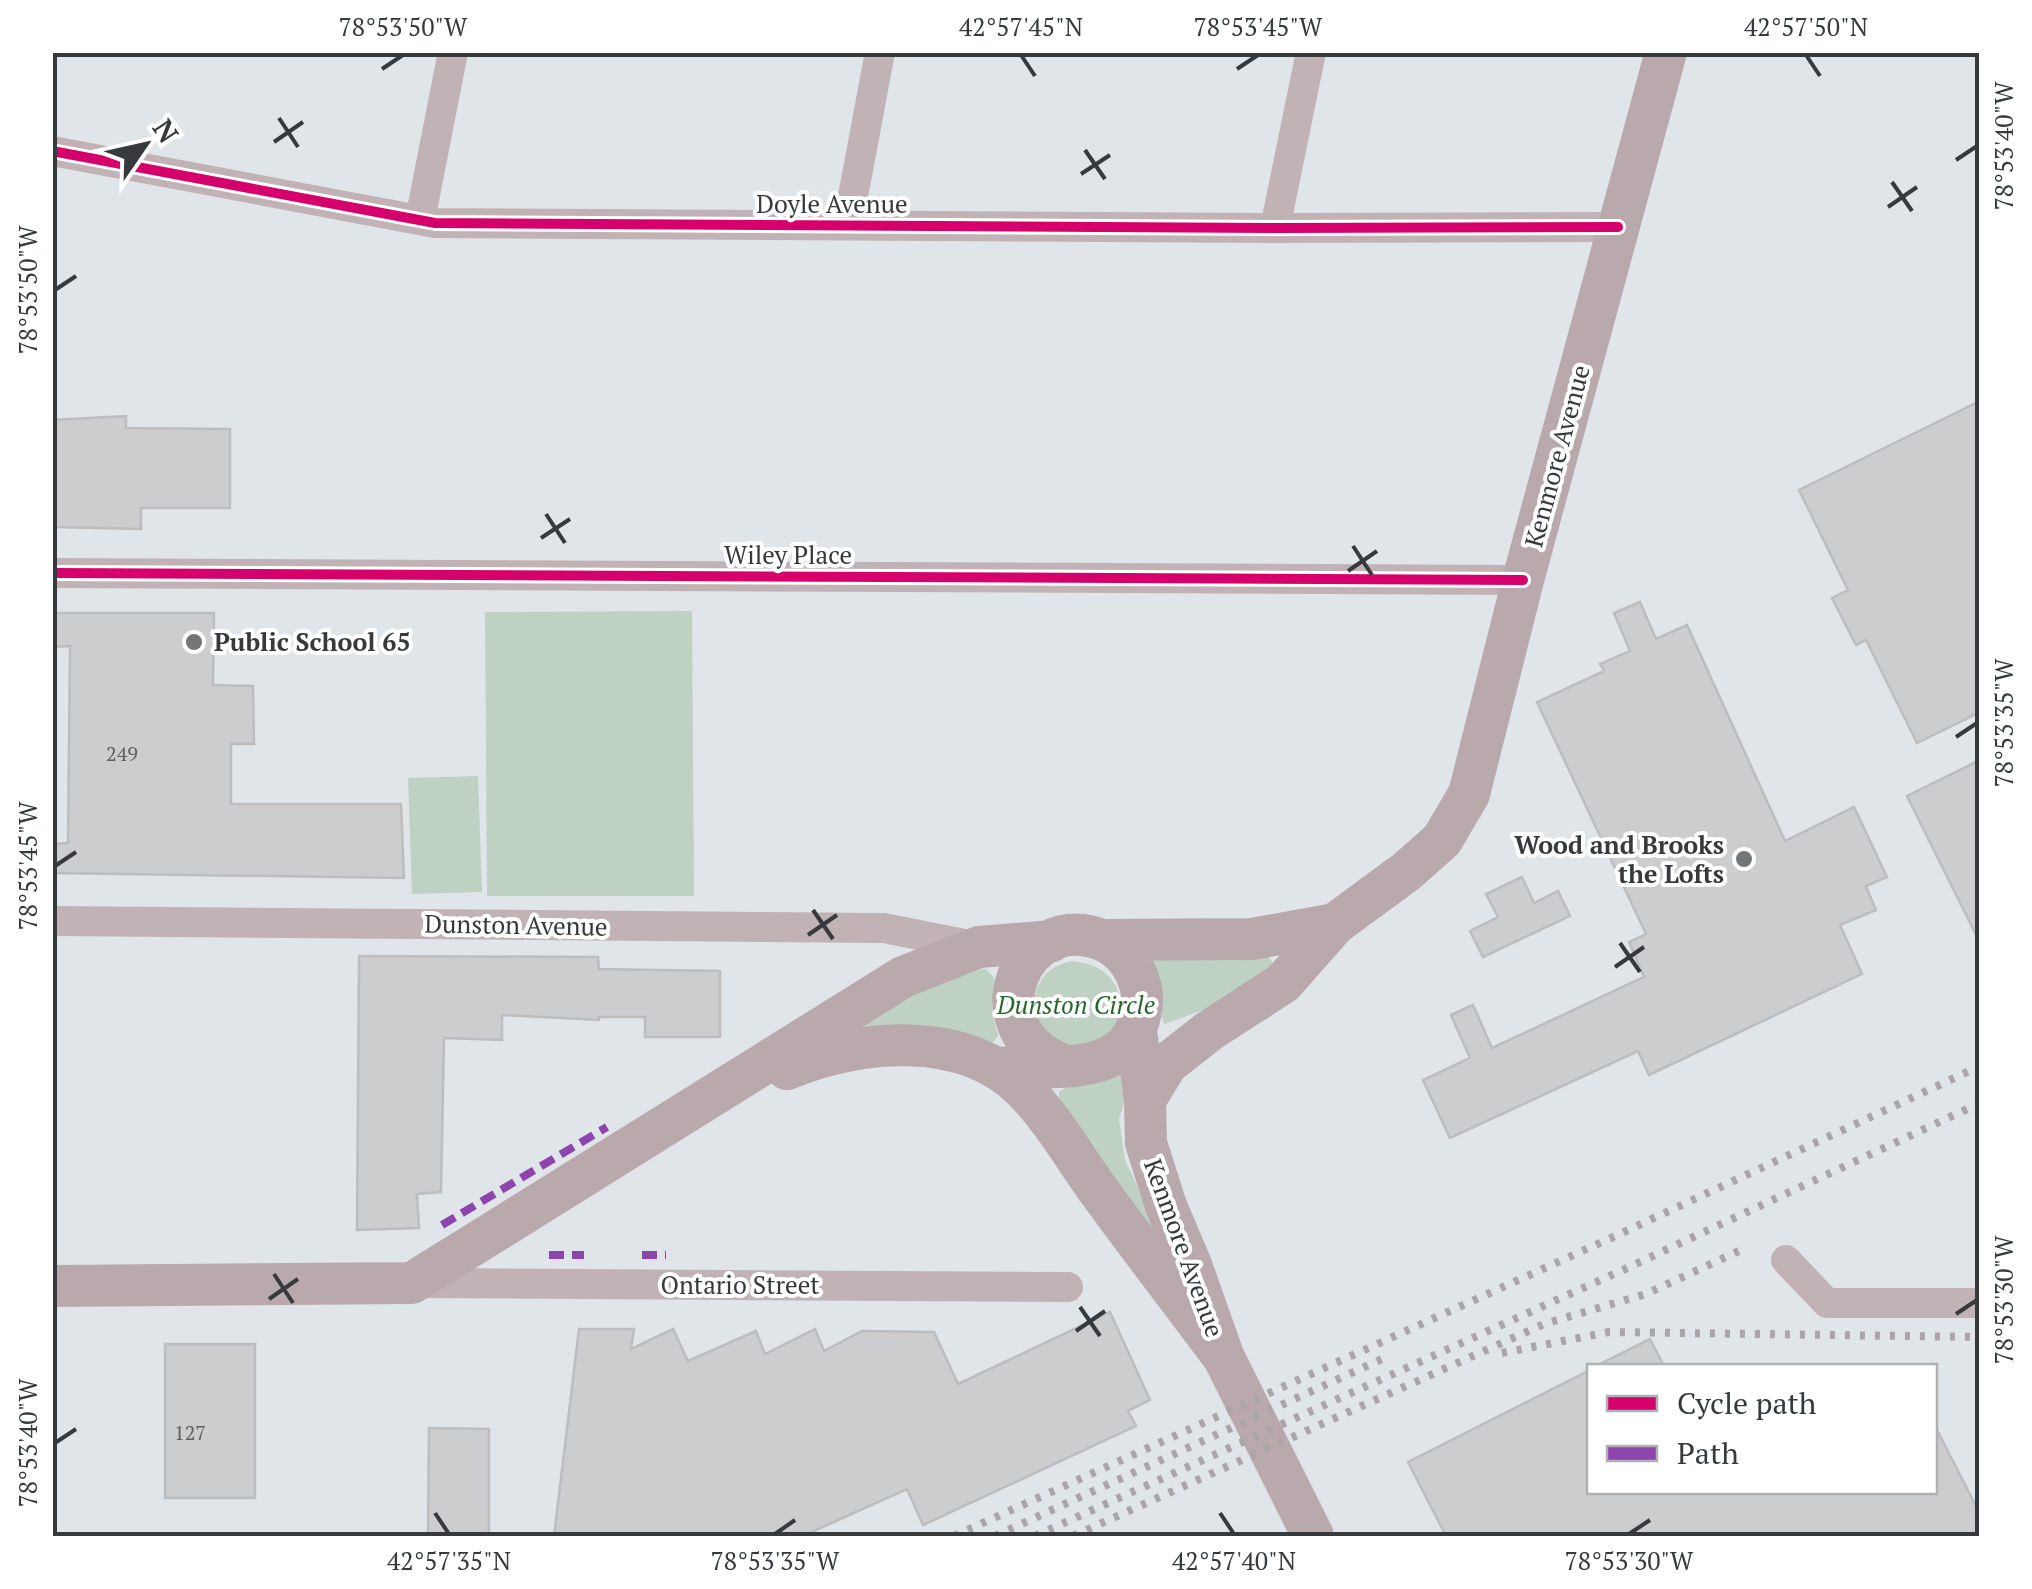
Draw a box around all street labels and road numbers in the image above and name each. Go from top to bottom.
street label: Doyle Avenue [756,187,908,220]
street label: Kenmore Avenue [1516,361,1597,551]
street label: Wiley Place [724,538,852,571]
street label: Dunston Avenue [424,906,608,943]
street label: Kenmore Avenue [1137,1154,1232,1342]
street label: Ontario Street [661,1268,819,1301]

